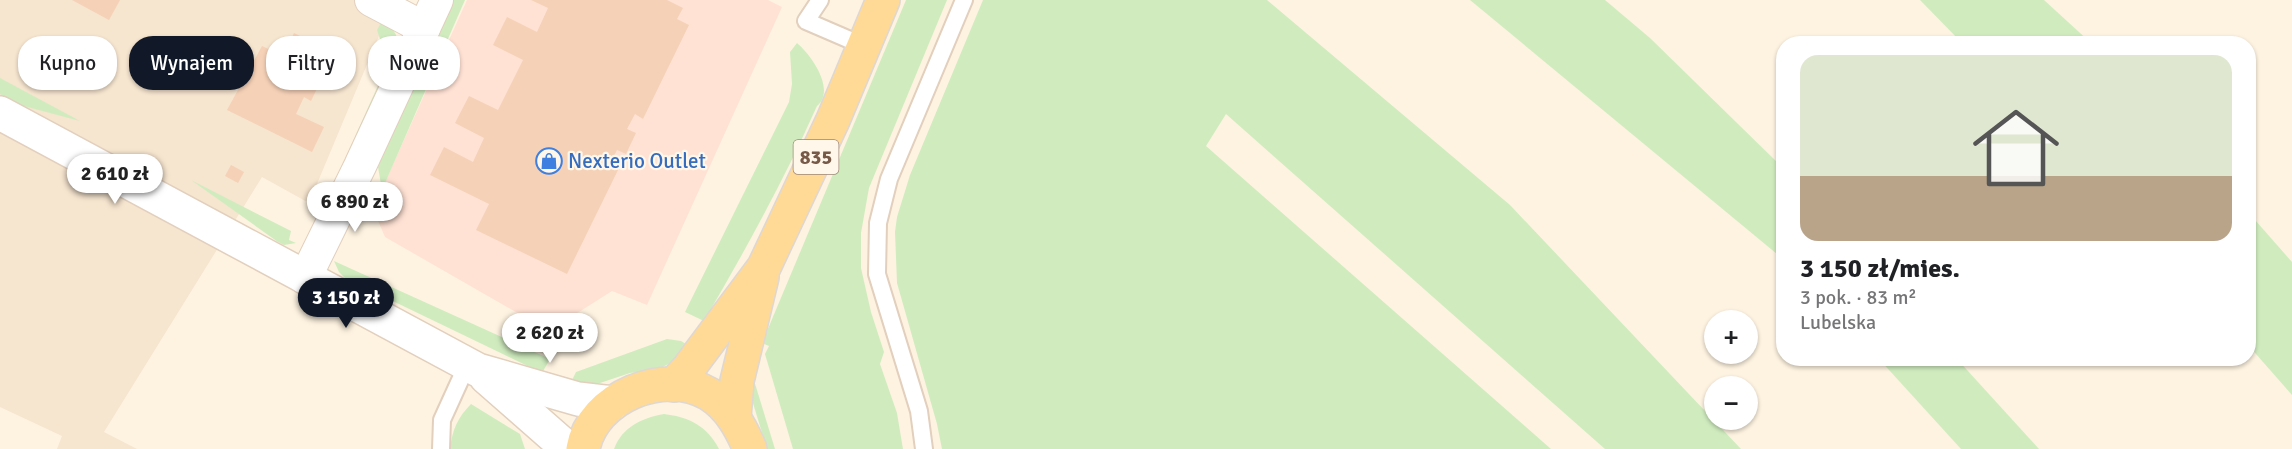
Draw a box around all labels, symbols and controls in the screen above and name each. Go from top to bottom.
chip: Kupno [18,36,117,90]
chip: Wynajem [129,36,254,90]
chip: Filtry [266,36,356,90]
chip: Nowe [368,36,460,90]
icon: home [1962,94,2070,202]
road number: 835 [794,140,838,174]
shop icon: Nexterio Outlet [534,146,564,176]
place label: Nexterio Outlet [568,148,706,174]
pin: 2 610 zł [53,154,177,205]
text: 2 610 zł [81,161,149,186]
pin: 6 890 zł [293,182,417,233]
text: 6 890 zł [321,189,389,214]
text: 3 150 zł/mies. [1800,253,1960,285]
pin: 3 150 zł [284,278,408,329]
text: 3 150 zł [312,285,380,310]
text: 3 pok. · 83 m² [1800,285,1917,310]
map controls [1704,310,1758,430]
button: + [1704,310,1758,364]
text: Lubelska [1800,310,1876,335]
pin: 2 620 zł [488,313,612,364]
text: 2 620 zł [516,320,584,345]
button: − [1704,376,1758,430]

